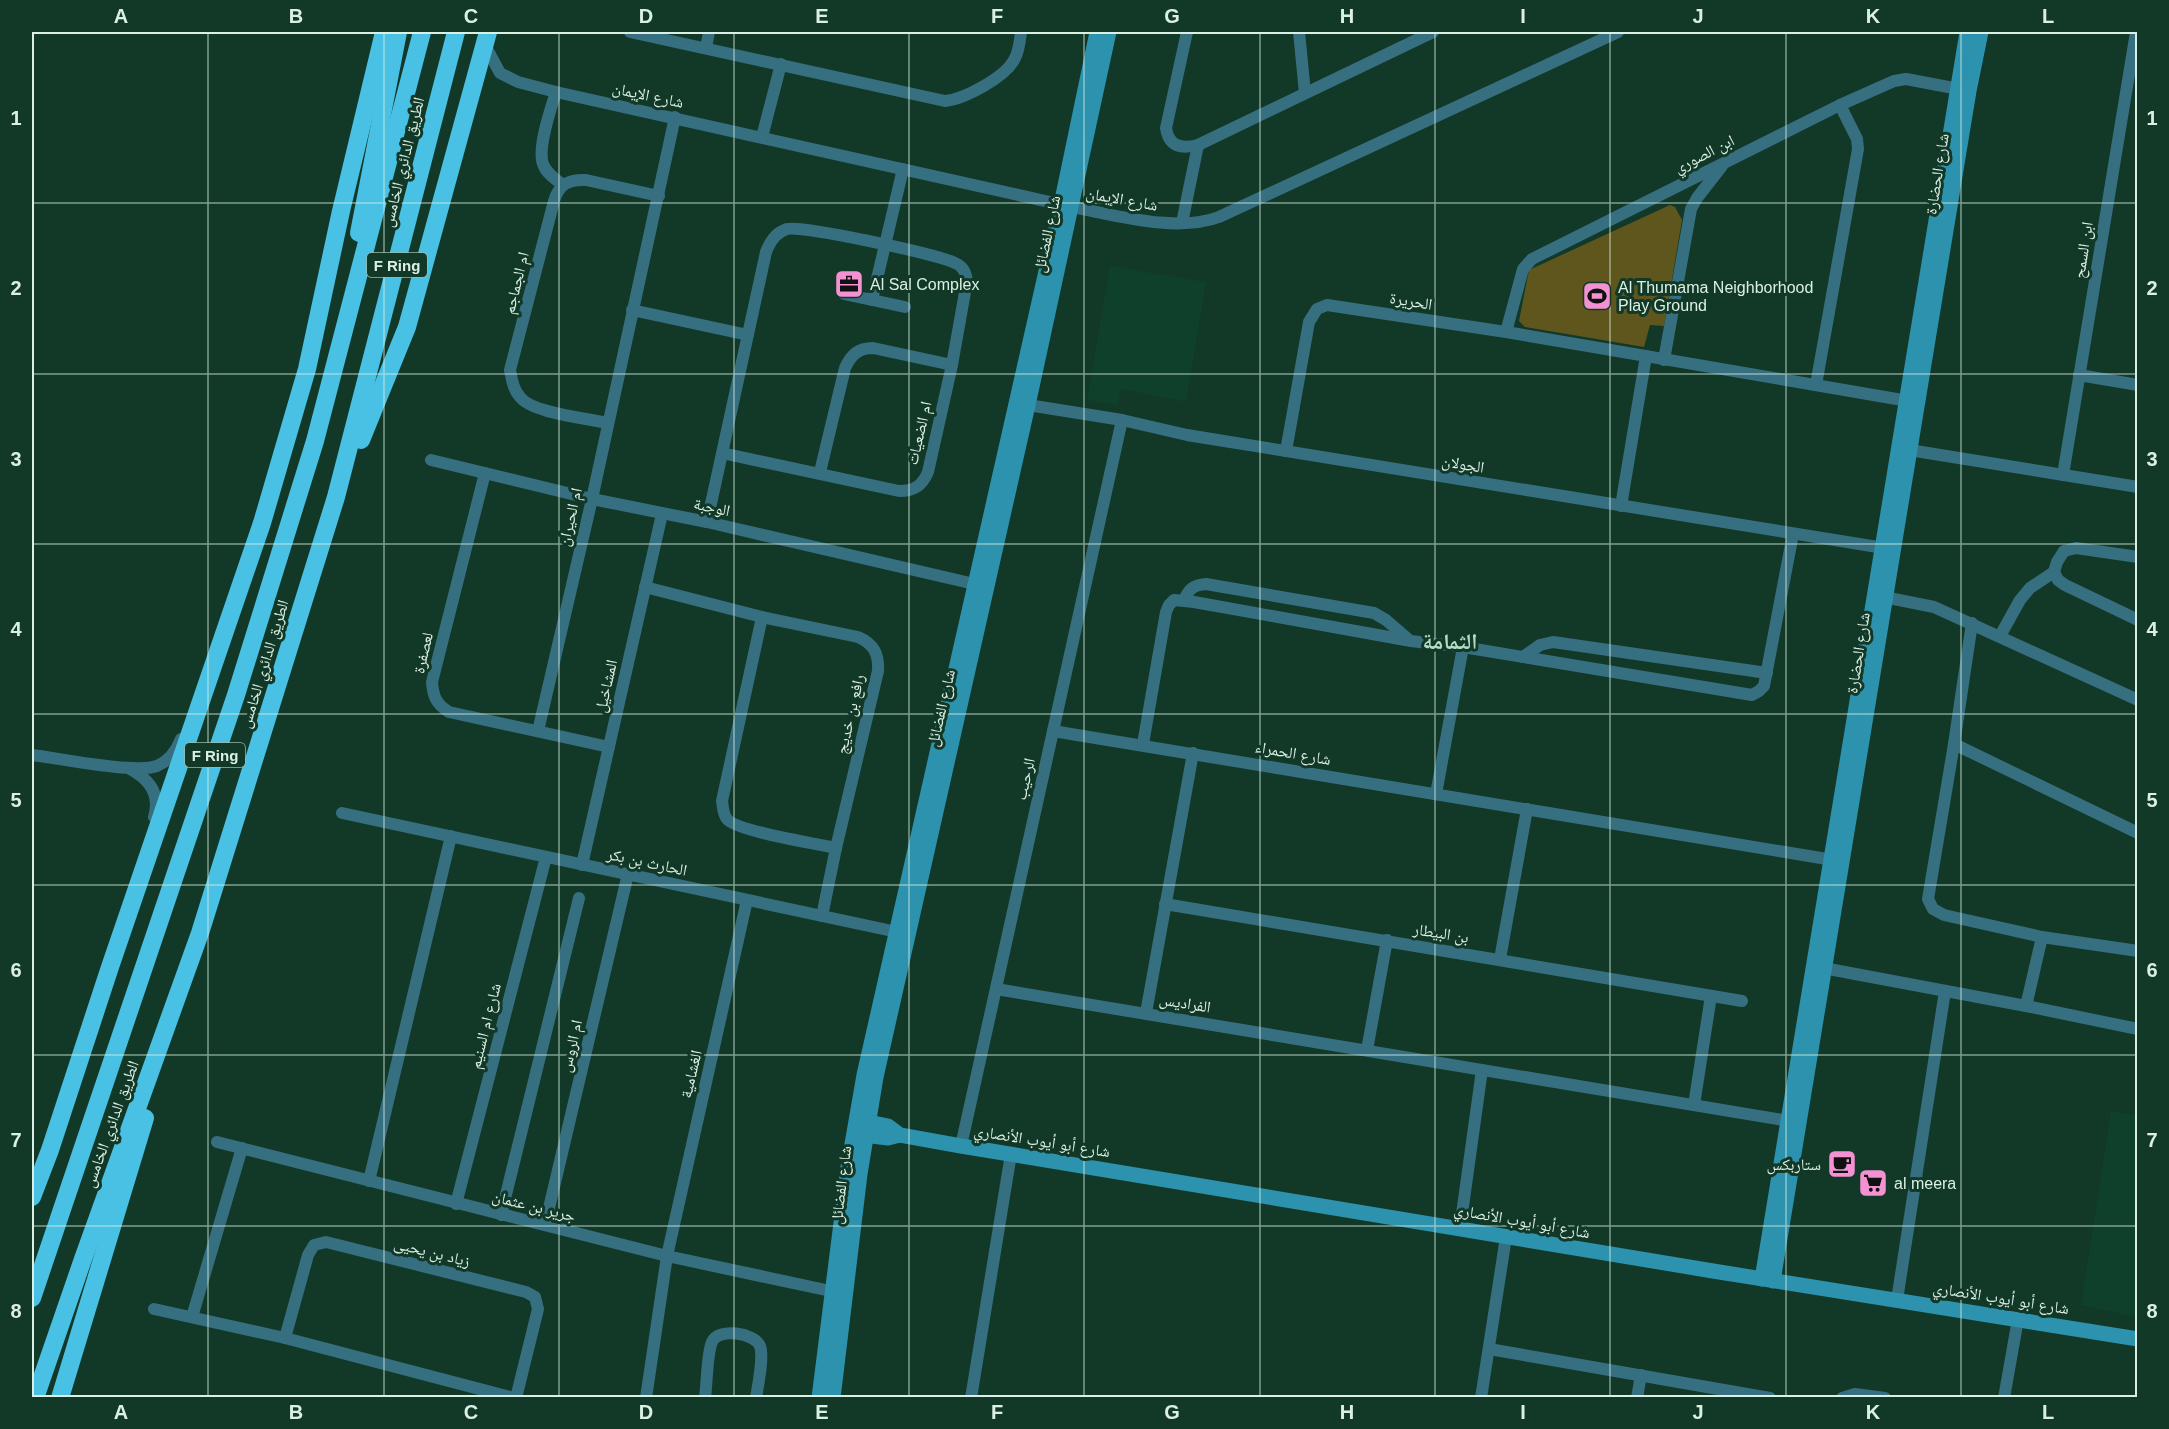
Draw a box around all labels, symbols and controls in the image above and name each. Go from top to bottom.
text: A [114,5,128,27]
text: B [289,5,303,27]
text: C [464,5,478,27]
text: D [639,5,653,27]
text: E [815,5,829,27]
text: F [991,5,1003,27]
text: G [1164,5,1180,27]
text: H [1340,5,1354,27]
text: I [1520,5,1526,27]
text: J [1692,5,1704,27]
text: K [1866,5,1881,27]
text: L [2042,5,2054,27]
street label: شارع الإيمان [610,79,685,113]
street label: الطريق الدائري الخامس [379,95,431,230]
text: 1 [10,107,22,129]
text: 1 [2146,107,2158,129]
street label: ابن الصوري [1671,132,1739,180]
street label: شارع الحضارة [1922,132,1954,216]
street label: شارع الإيمان [1084,184,1159,216]
street label: شارع الفضائل [1031,194,1065,275]
street label: ابن السمح [2070,220,2098,280]
street label: ام الجماجم [500,250,534,316]
road number: F Ring [367,253,427,277]
office icon: Al Sal Complex [833,268,865,300]
place label: Al Sal Complex [870,276,979,293]
text: 2 [10,277,22,299]
text: 2 [2146,277,2158,299]
place label: Al Thumama Neighborhood Play Ground [1618,279,1813,314]
sports icon: Al Thumama Neighborhood Play Ground [1581,280,1613,312]
street label: الحريرة [1388,289,1433,314]
street label: ام الضعيات [903,400,936,467]
text: 3 [10,448,22,470]
text: 3 [2146,448,2158,470]
street label: الجولان [1440,452,1486,478]
street label: ام الحيران [555,486,587,548]
street label: الوجبة [692,495,732,520]
street label: الطريق الدائري الخامس [236,598,295,731]
street label: شارع الحضارة [1843,611,1875,695]
text: 4 [10,618,22,640]
text: 4 [2146,618,2158,640]
district label: الثمامة [1422,629,1478,654]
street label: لعصفرة [410,631,437,675]
street label: المشاخيل [592,658,622,715]
street label: شارع الفضائل [924,668,960,749]
street label: رافع بن خديج [833,673,869,756]
street label: شارع الحمراء [1253,738,1332,770]
road number: F Ring [185,743,245,767]
street label: الرحيب [1012,756,1039,802]
text: 5 [10,789,22,811]
text: 5 [2146,789,2158,811]
street label: الحارث بن بكر [604,845,689,881]
street label: بن البيطار [1411,920,1470,948]
text: 6 [10,959,22,981]
text: 6 [2146,959,2158,981]
street label: شارع ام السنيم [466,981,506,1071]
street label: الفراديس [1158,991,1212,1017]
street label: ام الروس [557,1018,587,1074]
street label: الغشامية [677,1048,705,1100]
street label: الطريق الدائري الخامس [80,1059,146,1191]
street label: شارع أبو أيوب الأنصاري [972,1121,1111,1164]
text: 7 [10,1129,22,1151]
text: 7 [2146,1129,2158,1151]
street label: شارع الفضائل [828,1145,856,1225]
cafe icon: ستاربكس [1826,1148,1858,1180]
place label: ستاربكس [1766,1156,1821,1175]
supermarket icon: al meera [1857,1167,1889,1199]
place label: al meera [1894,1175,1956,1192]
street label: جرير بن عثمان [490,1187,577,1226]
street label: شارع أبو أيوب الأنصاري [1452,1200,1591,1245]
street label: زياد بن يحيى [392,1234,472,1272]
street label: شارع أبو أيوب الأنصاري [1931,1278,2070,1321]
text: 8 [10,1300,22,1322]
text: 8 [2146,1300,2158,1322]
text: A [114,1401,128,1423]
text: B [289,1401,303,1423]
text: C [464,1401,478,1423]
text: D [639,1401,653,1423]
text: E [815,1401,829,1423]
text: F [991,1401,1003,1423]
text: G [1164,1401,1180,1423]
text: H [1340,1401,1354,1423]
text: I [1520,1401,1526,1423]
text: J [1692,1401,1704,1423]
text: K [1866,1401,1881,1423]
text: L [2042,1401,2054,1423]

